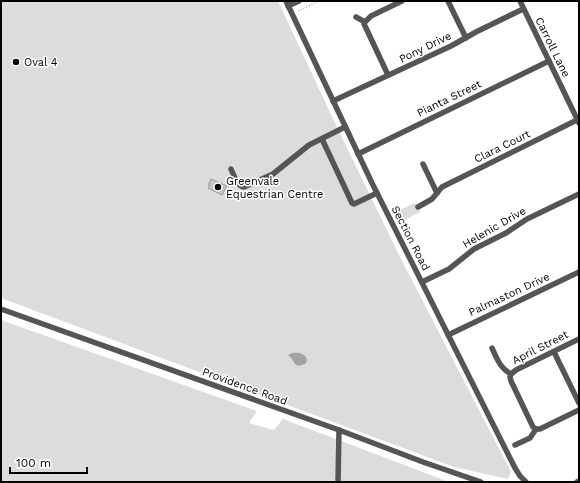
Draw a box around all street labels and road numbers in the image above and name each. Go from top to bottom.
street label: Carroll Lane [532,15,573,79]
street label: Pony Drive [397,29,453,66]
street label: Pianta Street [415,77,484,120]
street label: Clara Court [472,127,533,166]
street label: Section Road [389,204,432,273]
street label: Helenic Drive [460,204,528,251]
street label: Palmaston Drive [467,270,552,319]
street label: April Street [510,328,571,367]
street label: Providence Road [201,365,289,408]

